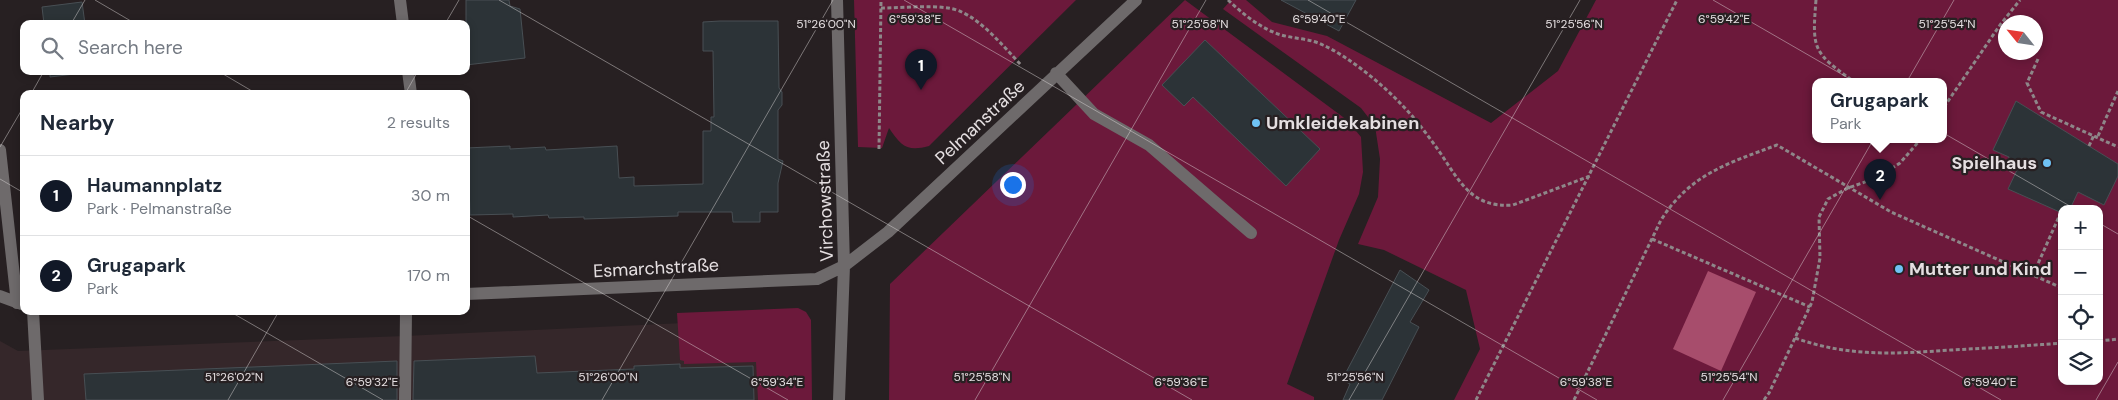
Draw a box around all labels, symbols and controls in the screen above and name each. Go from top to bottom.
text: 6°59'38"E [889,11,942,27]
text: 6°59'40"E [1292,11,1346,27]
text: 6°59'42"E [1698,11,1750,27]
north arrow [1998,15,2043,60]
text: 51°26'00"N [796,16,856,32]
text: 51°25'58"N [1171,16,1229,32]
text: 51°25'56"N [1545,16,1603,32]
text: 51°25'54"N [1918,16,1976,32]
search box [20,20,470,75]
icon: search [38,34,66,62]
text: Search here [78,35,183,60]
pin: 1 [905,49,937,90]
street label: Pelmanstraße [930,74,1030,170]
popup [1812,78,1947,143]
text: Grugapark [1830,88,1929,113]
text: Nearby [40,109,114,137]
place label: Umkleidekabinen [1266,111,1419,135]
text: 2 results [387,112,450,133]
text: Park [1830,113,1862,134]
marker: Umkleidekabinen [1250,117,1262,129]
street label: Virchowstraße [811,140,839,262]
place label: Spielhaus [1951,151,2037,175]
marker: Spielhaus [2041,157,2053,169]
pin: 2 [1864,159,1896,200]
your location [1000,172,1026,198]
text: Haumannplatz [87,173,222,198]
text: 1 [53,185,59,206]
text: 30 m [411,185,450,206]
text: Park · Pelmanstraße [87,198,232,219]
map controls [2058,205,2103,385]
button: + [2058,205,2103,250]
button: − [2058,250,2103,295]
text: Grugapark [87,253,186,278]
street label: Esmarchstraße [592,253,720,283]
place label: Mutter und Kind [1909,257,2052,281]
marker: Mutter und Kind [1893,263,1905,275]
text: 2 [51,265,61,286]
text: 170 m [407,265,450,286]
text: Park [87,278,119,299]
button: locate [2058,295,2103,340]
button: layers [2058,340,2103,385]
text: 51°26'02"N [205,369,263,385]
text: 51°26'00"N [578,369,638,385]
text: 51°25'58"N [953,369,1011,385]
text: 51°25'56"N [1326,369,1384,385]
text: 51°25'54"N [1700,369,1758,385]
text: 6°59'32"E [346,374,398,390]
text: 6°59'34"E [751,374,804,390]
text: 6°59'36"E [1155,374,1208,390]
text: 6°59'38"E [1560,374,1613,390]
text: 6°59'40"E [1963,374,2017,390]

